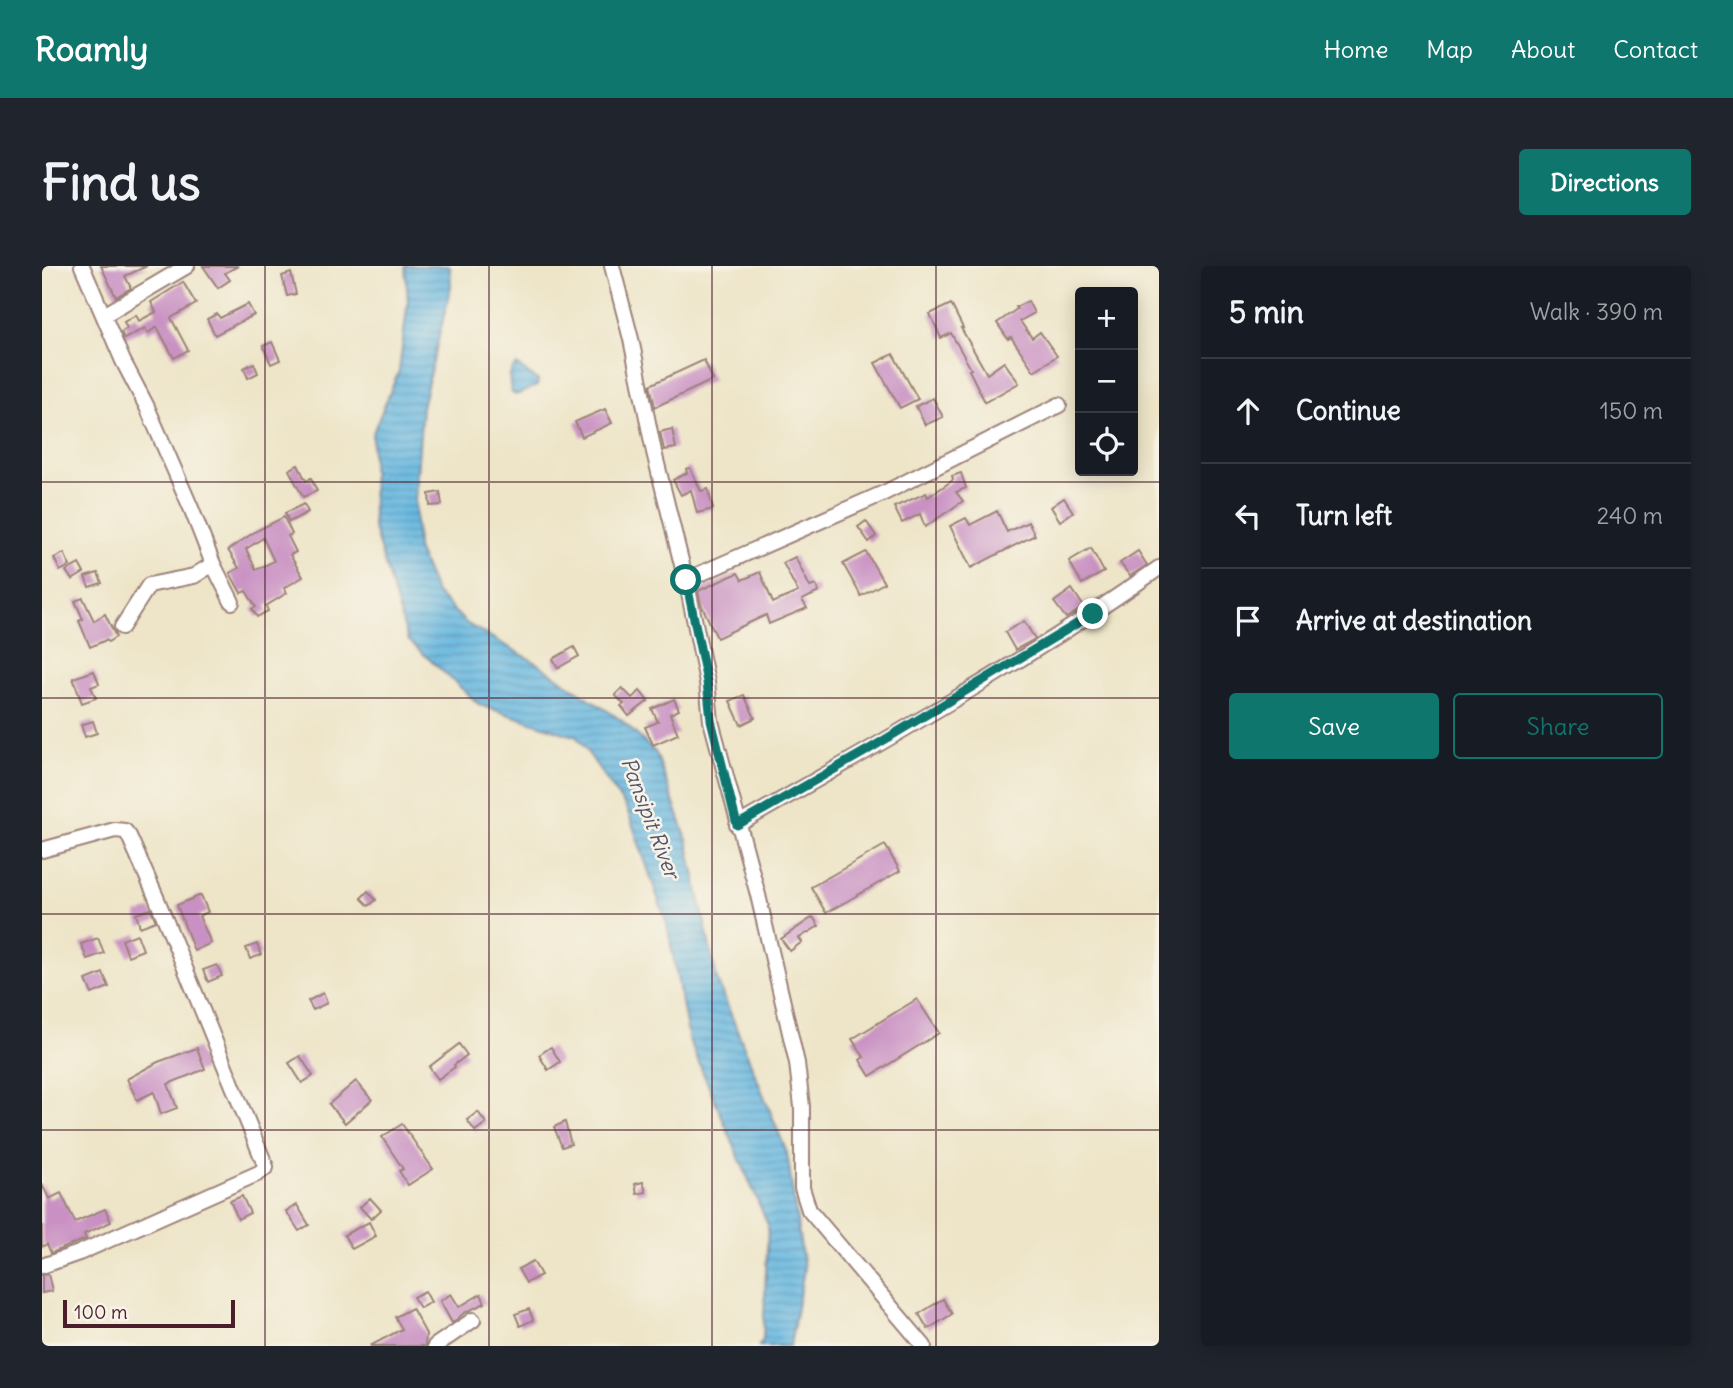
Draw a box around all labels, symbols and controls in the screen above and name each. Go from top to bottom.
text: Roamly [35,28,148,70]
text: Home [1324,34,1388,64]
text: Map [1426,34,1473,64]
text: About [1511,34,1575,64]
text: Contact [1613,34,1698,64]
button: Directions [1519,149,1691,215]
text: Find us [42,152,200,213]
map controls [1075,287,1138,476]
button: + [1075,287,1138,350]
text: 5 min [1229,293,1304,331]
text: Walk · 390 m [1530,297,1663,326]
button: − [1075,350,1138,413]
icon: ahead [1229,392,1267,430]
text: Continue [1296,394,1401,427]
text: 150 m [1600,396,1663,425]
button: locate [1075,413,1138,476]
icon: left [1229,497,1267,535]
text: Turn left [1296,499,1392,532]
text: 240 m [1597,501,1663,530]
route start [670,564,701,595]
route end [1077,598,1108,629]
icon: arrive [1229,602,1267,640]
text: Arrive at destination [1296,604,1532,637]
button: Save [1229,693,1439,759]
button: Share [1453,693,1663,759]
water label: Pansipit River [615,754,687,884]
scale bar [63,1297,234,1329]
text: 100 m [74,1300,128,1324]

